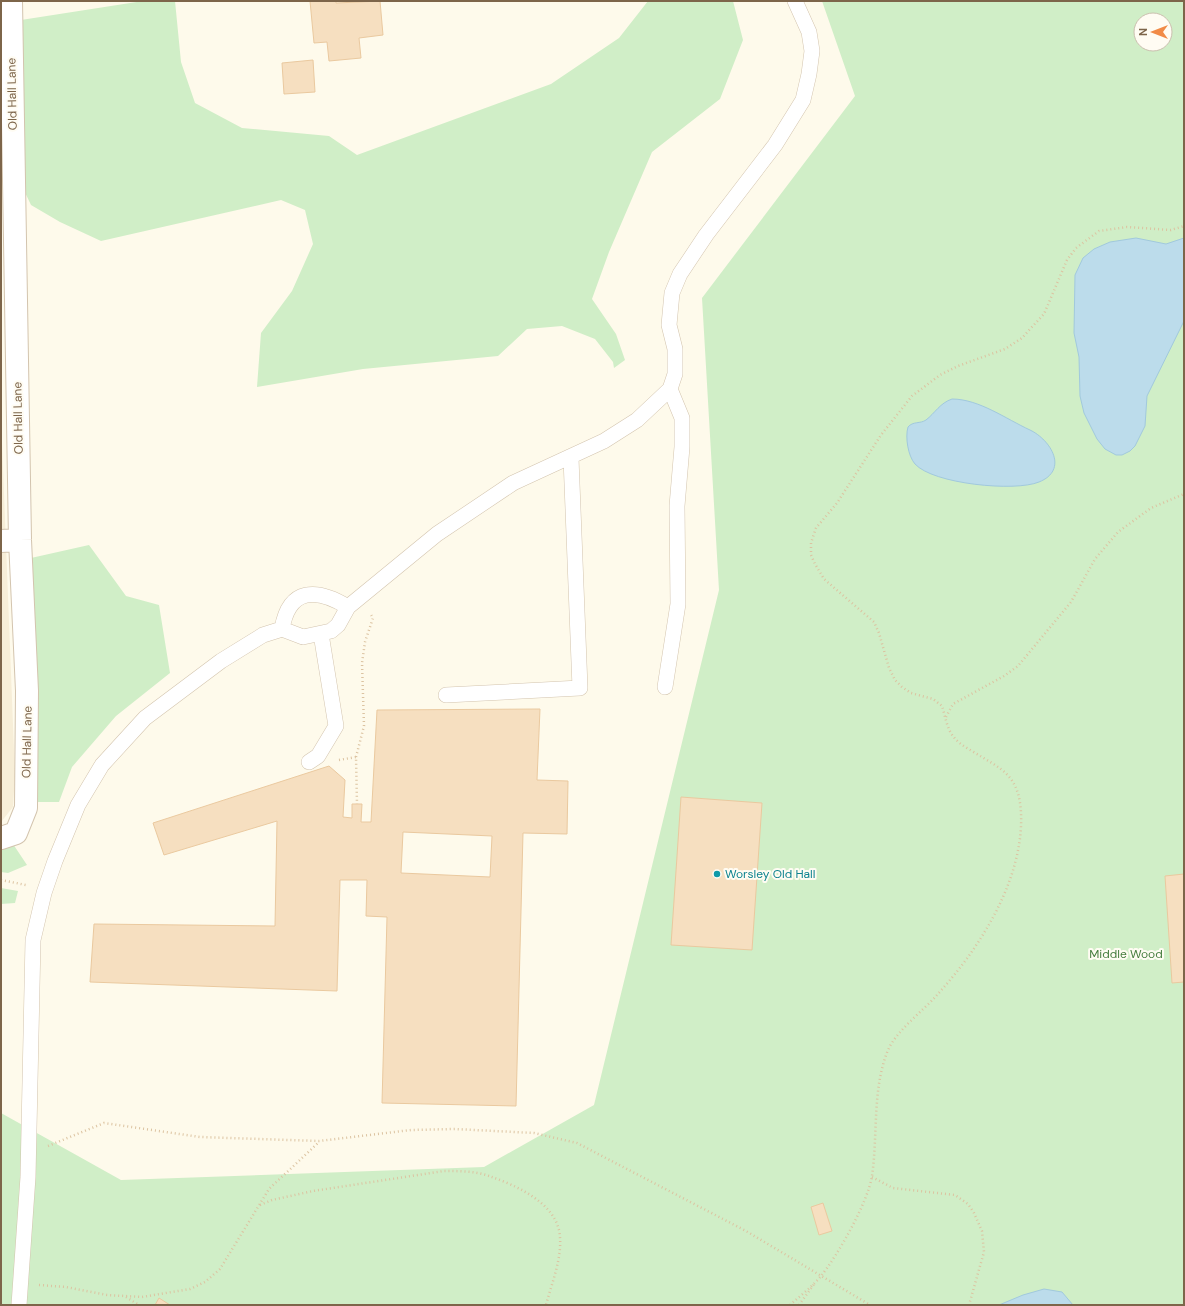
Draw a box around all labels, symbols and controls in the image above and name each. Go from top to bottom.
north arrow [1133,12,1173,52]
text: N [1136,28,1150,36]
street label: Old Hall Lane [3,57,21,130]
street label: Old Hall Lane [9,381,27,454]
street label: Old Hall Lane [18,705,36,778]
place label: Worsley Old Hall [725,866,815,882]
marker: Worsley Old Hall [712,869,722,879]
park label: Middle Wood [1089,946,1163,962]

